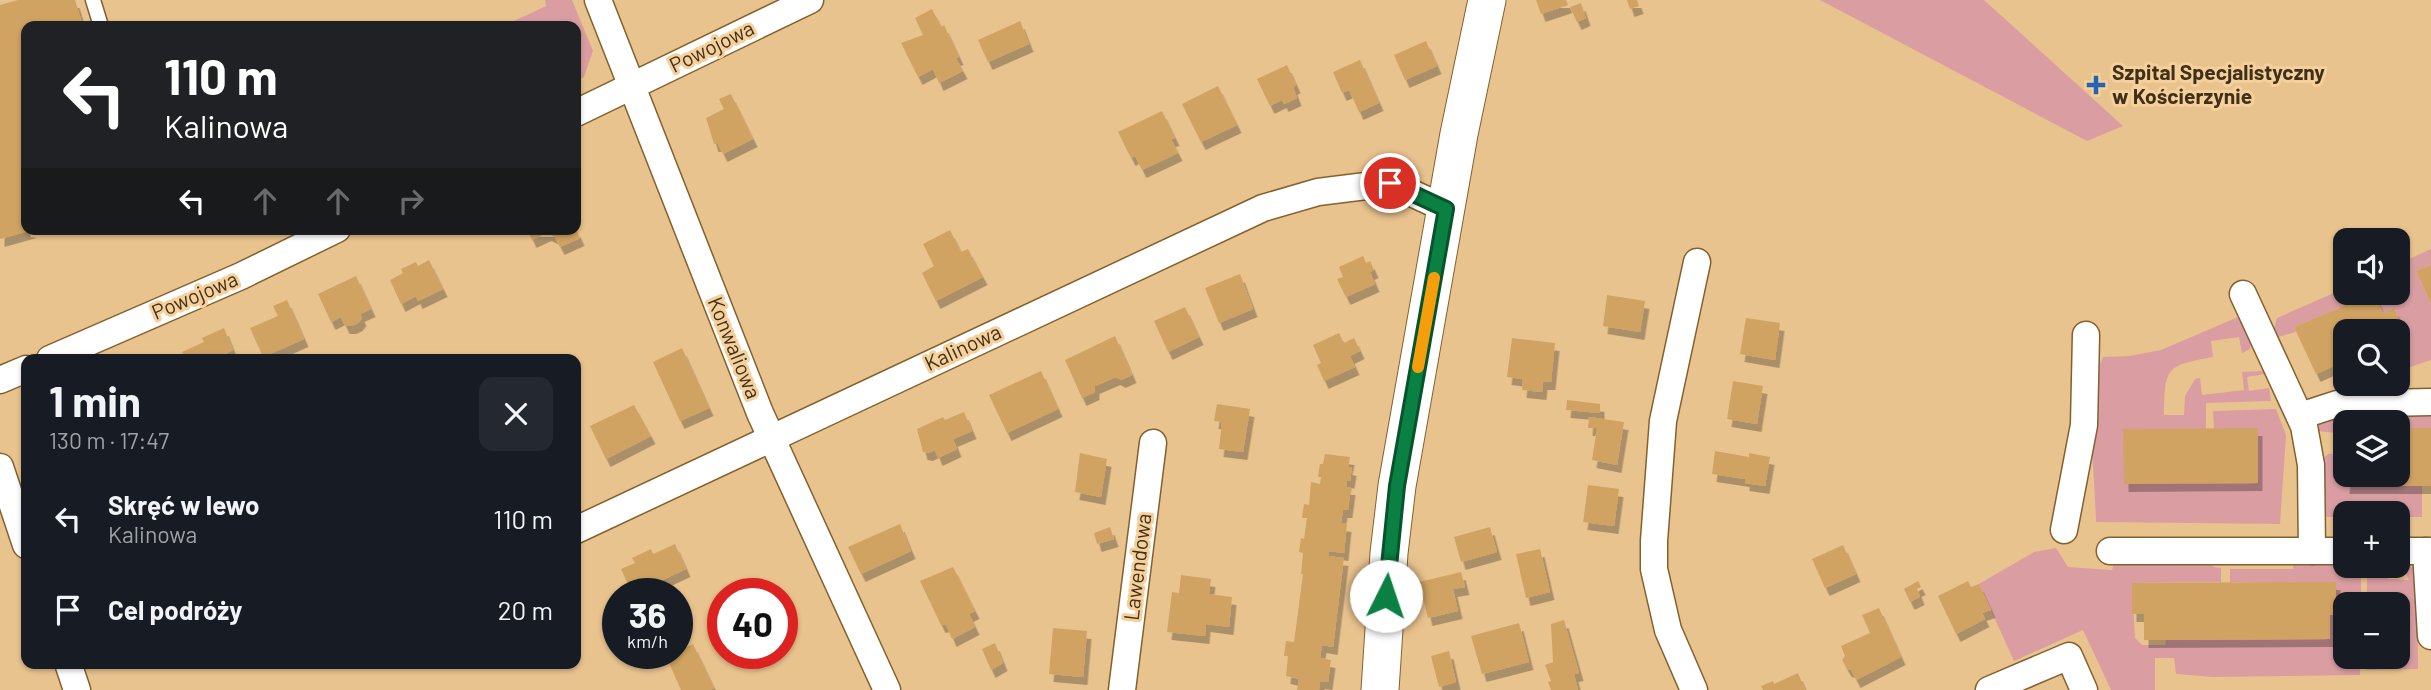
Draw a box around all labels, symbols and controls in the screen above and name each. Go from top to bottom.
street label: Powojowa [665,14,758,77]
text: 110 m [164,46,278,105]
icon: left [49,49,140,140]
place label: Szpital Specjalistyczny w Kościerzynie [2112,59,2325,108]
marker: Szpital Specjalistyczny w Kościerzynie [2086,75,2106,95]
text: Kalinowa [164,106,288,144]
pin [1360,153,1420,213]
icon: arrive [1371,164,1409,202]
icon: left [173,182,211,220]
icon: ahead [246,182,284,220]
icon: ahead [319,182,357,220]
icon: right [392,182,430,220]
map controls [2333,228,2410,669]
button: sound [2333,228,2410,305]
street label: Powojowa [148,265,241,324]
street label: Konwaliowa [704,293,767,402]
street label: Kalinowa [920,318,1005,375]
button: search [2333,319,2410,396]
text: 1 min [49,375,141,425]
button: close [479,377,553,451]
button: layers [2333,410,2410,487]
text: 130 m · 17:47 [49,426,169,454]
text: Skręć w lewo [108,489,260,520]
icon: left [49,500,87,538]
button: + [2333,501,2410,578]
text: 110 m [493,503,553,534]
street label: Lawendowa [1118,512,1155,622]
text: Kalinowa [108,520,197,548]
position arrow [1349,559,1423,633]
speed limit sign: 40 [707,578,798,669]
icon: arrive [49,591,87,629]
button: − [2333,592,2410,669]
text: 36 [629,593,666,635]
text: Cel podróży [108,594,242,625]
text: 20 m [498,594,553,625]
text: km/h [627,630,668,652]

